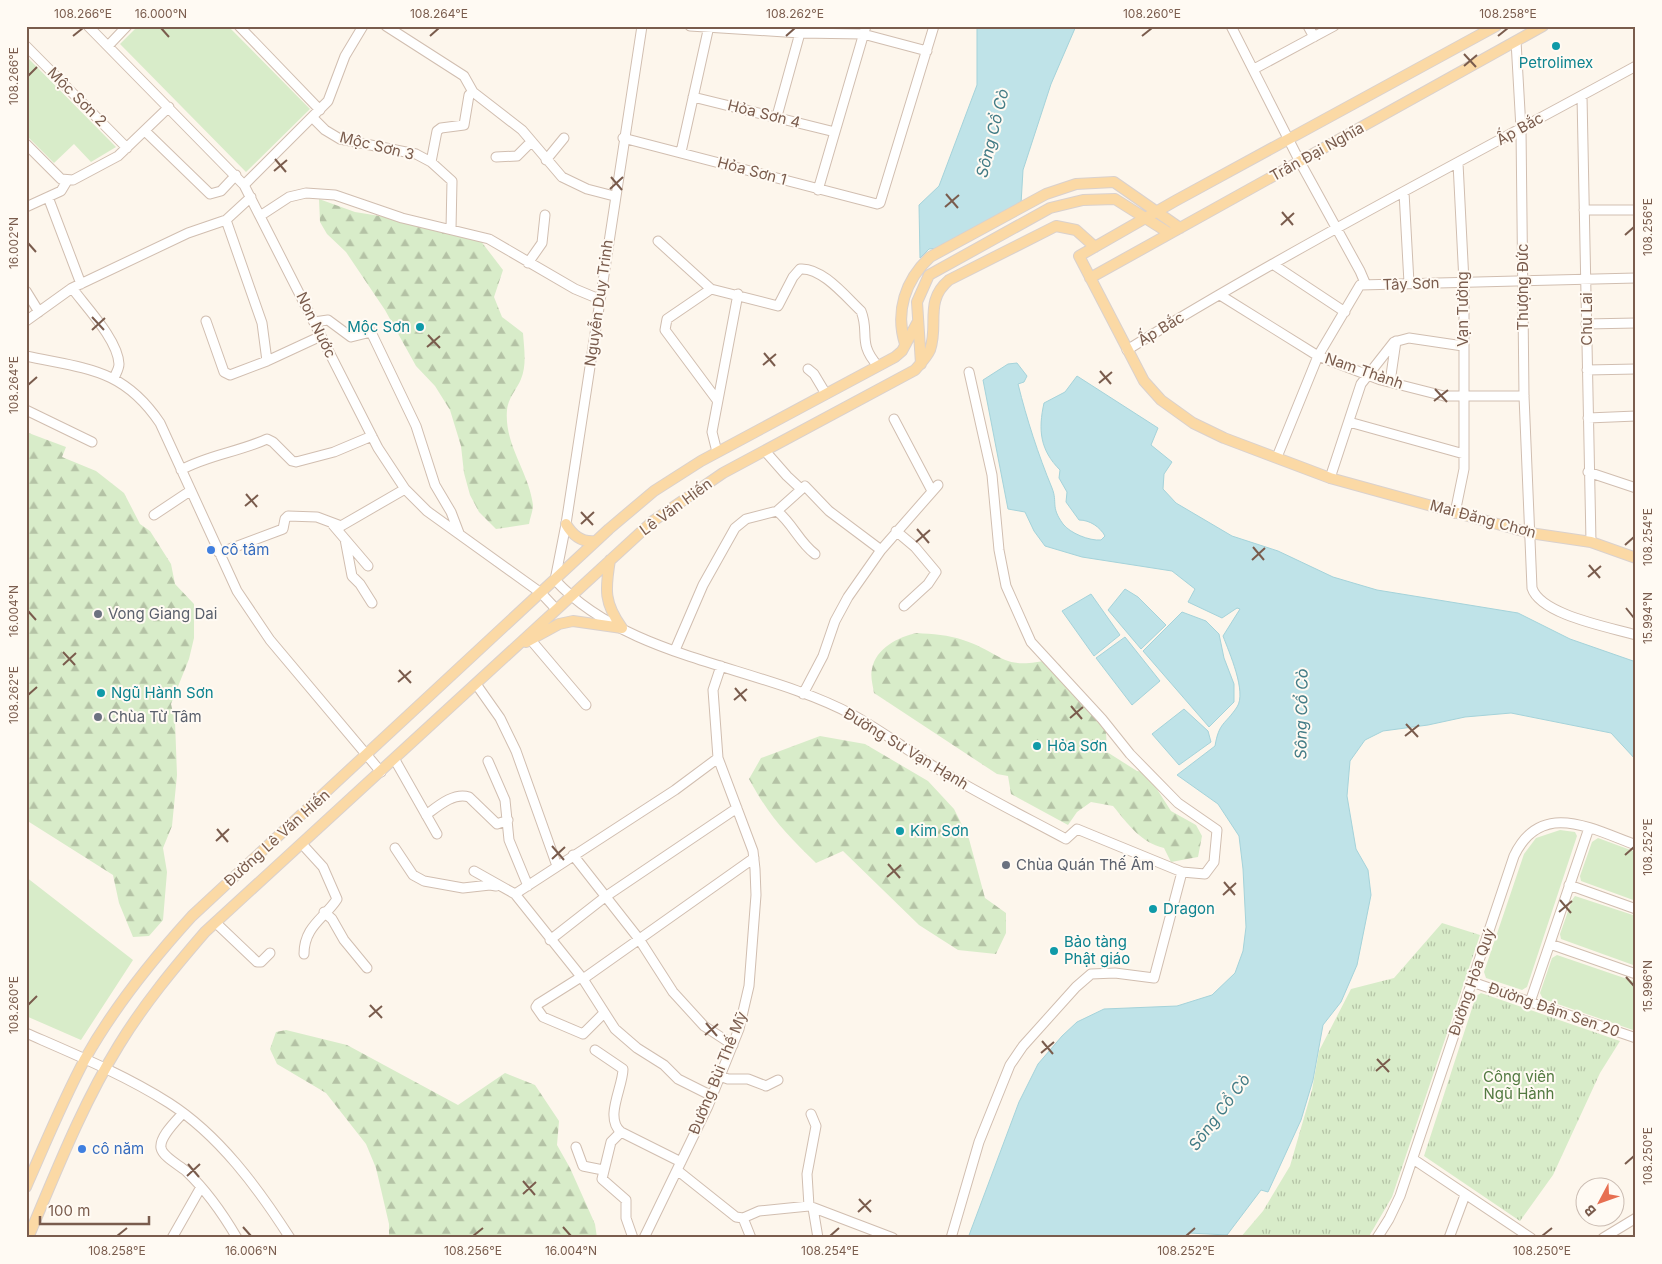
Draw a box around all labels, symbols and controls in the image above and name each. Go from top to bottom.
text: 108.266°E [54,6,112,21]
text: 16.000°N [135,6,187,21]
text: 108.264°E [410,6,468,21]
text: 108.262°E [766,6,824,21]
text: 108.260°E [1123,6,1181,21]
text: 108.258°E [1479,6,1537,21]
marker: Petrolimex [1550,40,1562,52]
text: 108.266°E [6,47,21,105]
place label: Petrolimex [1519,53,1593,72]
street label: Mộc Sơn 2 [44,63,111,130]
water label: Sông Cổ Cò [971,87,1013,179]
street label: Hỏa Sơn 4 [726,95,802,132]
street label: Ấp Bắc [1492,106,1546,149]
street label: Trần Đại Nghĩa [1266,118,1367,185]
street label: Mộc Sơn 3 [338,127,416,164]
street label: Hỏa Sơn 1 [716,152,789,189]
text: 108.256°E [1640,198,1655,256]
text: 16.002°N [6,217,21,269]
street label: Nguyễn Duy Trinh [580,238,617,368]
street label: Thượng Đức [1513,243,1532,331]
street label: Vạn Tường [1453,271,1472,347]
street label: Tây Sơn [1382,273,1440,294]
street label: Non Nước [292,289,341,361]
street label: Chu Lai [1577,292,1596,346]
street label: Ấp Bắc [1133,306,1187,350]
place label: Mộc Sơn [347,317,410,336]
marker: Mộc Sơn [414,321,426,333]
street label: Nam Thành [1322,348,1406,393]
text: 108.264°E [6,356,21,414]
street label: Lê Văn Hiến [636,474,716,539]
street label: Mai Đăng Chơn [1428,495,1538,542]
text: 108.254°E [1640,508,1655,566]
place label: cô tâm [221,540,269,559]
marker: cô tâm [205,544,217,556]
text: 16.004°N [6,585,21,637]
text: 15.994°N [1640,592,1655,644]
place label: Vong Giang Dai [108,604,217,623]
marker: Vong Giang Dai [92,608,104,620]
text: 108.262°E [6,666,21,724]
water label: Sông Cổ Cò [1290,668,1312,760]
place label: Ngũ Hành Sơn [111,683,214,702]
marker: Ngũ Hành Sơn [95,687,107,699]
street label: Đường Sư Vạn Hạnh [840,704,972,793]
place label: Chùa Từ Tâm [108,707,202,726]
marker: Chùa Từ Tâm [92,711,104,723]
place label: Hỏa Sơn [1047,736,1107,755]
marker: Hỏa Sơn [1031,740,1043,752]
street label: Đường Lê Văn Hiến [220,785,333,890]
text: 108.252°E [1640,818,1655,876]
place label: Kim Sơn [910,821,969,840]
marker: Kim Sơn [894,825,906,837]
place label: Chùa Quán Thế Âm [1016,855,1154,874]
marker: Chùa Quán Thế Âm [1000,859,1012,871]
place label: Dragon [1163,899,1215,918]
marker: Dragon [1147,903,1159,915]
street label: Đường Hòa Quý [1444,925,1499,1038]
place label: Bảo tàng Phật giáo [1064,932,1130,968]
marker: Bảo tàng Phật giáo [1048,945,1060,957]
text: 15.996°N [1640,960,1655,1012]
text: 108.260°E [6,976,21,1034]
street label: Đường Đầm Sen 20 [1486,978,1622,1041]
street label: Đường Bùi Thế Mỹ [684,1008,751,1137]
park label: Công viên Ngũ Hành [1483,1067,1555,1103]
water label: Sông Cổ Cò [1184,1070,1254,1154]
text: 108.250°E [1640,1127,1655,1185]
place label: cô năm [92,1139,144,1158]
marker: cô năm [76,1143,88,1155]
north arrow [1574,1176,1624,1226]
scale bar [40,1194,149,1226]
text: 100 m [48,1201,90,1220]
text: B [1580,1202,1599,1220]
text: 108.258°E [88,1243,146,1258]
text: 16.006°N [225,1243,277,1258]
text: 108.256°E [444,1243,502,1258]
text: 16.004°N [545,1243,597,1258]
text: 108.254°E [801,1243,859,1258]
text: 108.252°E [1157,1243,1215,1258]
text: 108.250°E [1513,1243,1571,1258]

